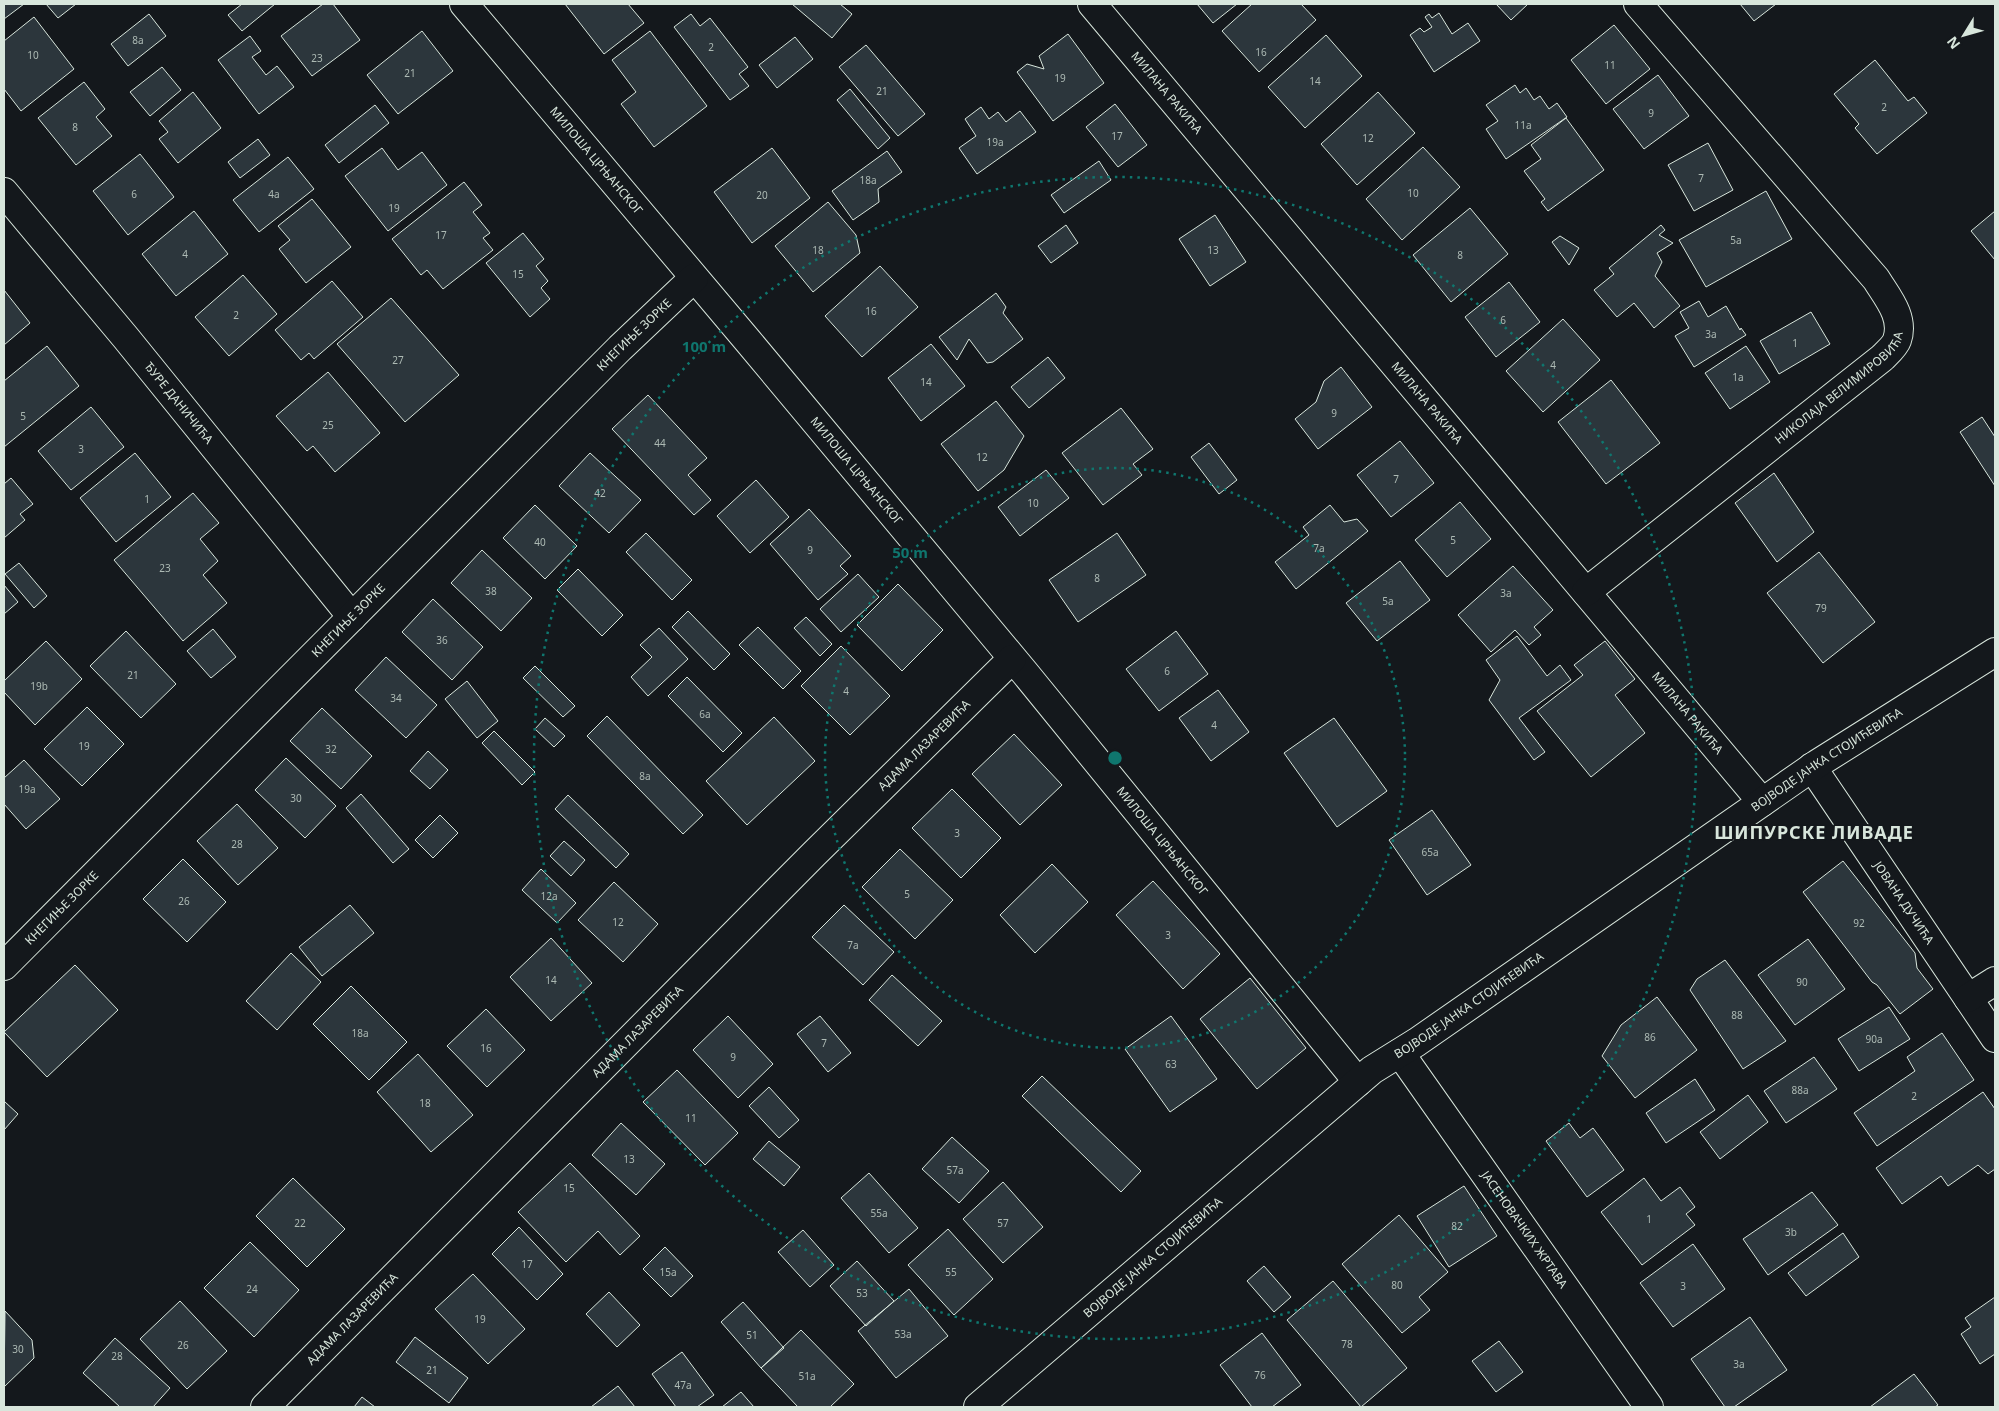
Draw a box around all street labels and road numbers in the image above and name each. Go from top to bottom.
street label: МИЛАНА РАКИЋА [1127,48,1207,138]
street label: МИЛОША ЦРЊАНСКОГ [546,103,647,218]
street label: КНЕГИЊЕ ЗОРКЕ [593,294,675,375]
street label: НИКОЛАЈА ВЕЛИМИРОВИЋА [1771,330,1907,448]
street label: ЂУРЕ ДАНИЧИЋА [141,358,218,447]
street label: МИЛАНА РАКИЋА [1388,358,1467,448]
street label: МИЛОША ЦРЊАНСКОГ [807,413,907,528]
street label: КНЕГИЊЕ ЗОРКЕ [308,579,389,661]
street label: МИЛАНА РАКИЋА [1648,668,1728,758]
street label: АДАМА ЛАЗАРЕВИЋА [874,695,974,794]
street label: ВОЈВОДЕ ЈАНКА СТОЈИЋЕВИЋА [1747,703,1906,815]
street label: МИЛОША ЦРЊАНСКОГ [1113,783,1212,899]
street label: ЈОВАНА ДУЧИЋА [1869,857,1939,948]
street label: КНЕГИЊЕ ЗОРКЕ [21,867,102,948]
street label: ВОЈВОДЕ ЈАНКА СТОЈИЋЕВИЋА [1391,947,1547,1062]
street label: АДАМА ЛАЗАРЕВИЋА [588,981,687,1081]
street label: ЈАСЕНОВАЧКИХ ЖРТАВА [1477,1166,1572,1292]
street label: ВОЈВОДЕ ЈАНКА СТОЈИЋЕВИЋА [1079,1193,1226,1321]
street label: АДАМА ЛАЗАРЕВИЋА [302,1269,402,1368]

